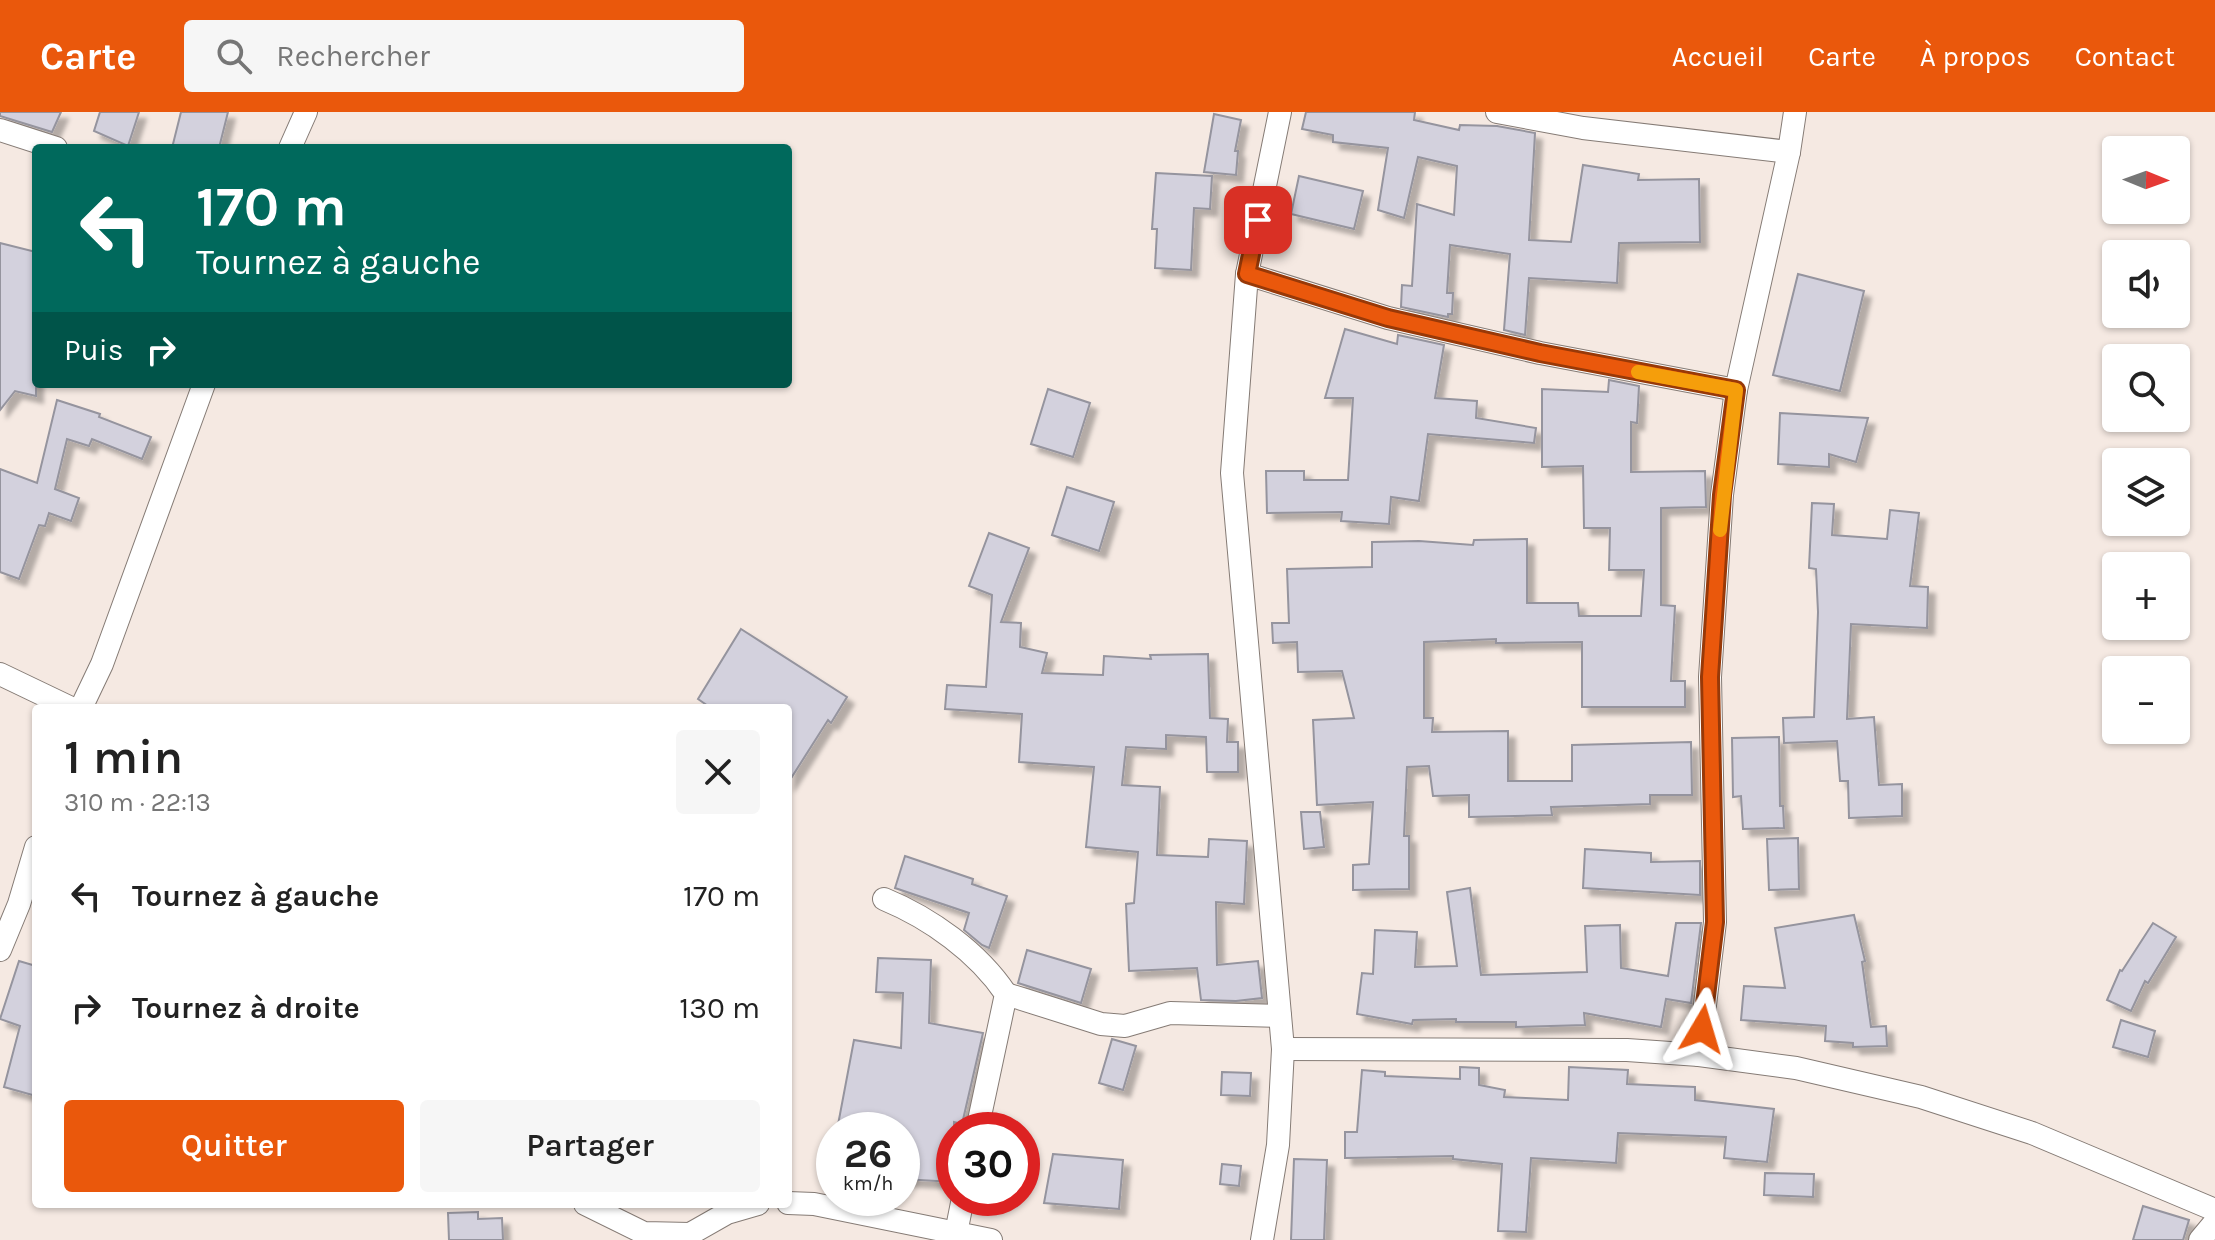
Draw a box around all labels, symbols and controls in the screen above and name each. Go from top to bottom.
search box [184,20,744,92]
text: Carte [40,34,136,79]
icon: search [212,34,256,78]
text: Rechercher [276,38,430,74]
text: Accueil [1672,40,1764,73]
text: Carte [1808,40,1876,73]
text: À propos [1920,40,2031,73]
text: Contact [2075,40,2175,73]
north arrow [2102,136,2190,224]
map controls [2102,136,2190,744]
text: 170 m [196,174,347,239]
icon: left [64,176,168,280]
pin [1224,186,1292,254]
icon: arrive [1236,198,1280,242]
button: sound [2102,240,2190,328]
text: Tournez à gauche [196,241,481,283]
icon: right [139,328,183,372]
text: Puis [64,332,123,368]
button: search [2102,344,2190,432]
button: layers [2102,448,2190,536]
button: + [2102,552,2190,640]
button: − [2102,656,2190,744]
text: 1 min [64,729,183,785]
button: close [676,730,760,814]
text: 310 m · 22:13 [64,787,211,818]
icon: left [64,874,108,918]
text: Tournez à gauche [132,878,379,914]
text: 170 m [683,878,760,914]
icon: right [64,986,108,1030]
position arrow [1660,987,1744,1071]
text: Tournez à droite [132,990,360,1026]
text: 130 m [679,990,760,1026]
button: Quitter [64,1100,404,1192]
button: Partager [420,1100,760,1192]
speed limit sign: 30 [936,1112,1040,1216]
text: 26 [844,1130,892,1177]
text: km/h [843,1172,893,1195]

